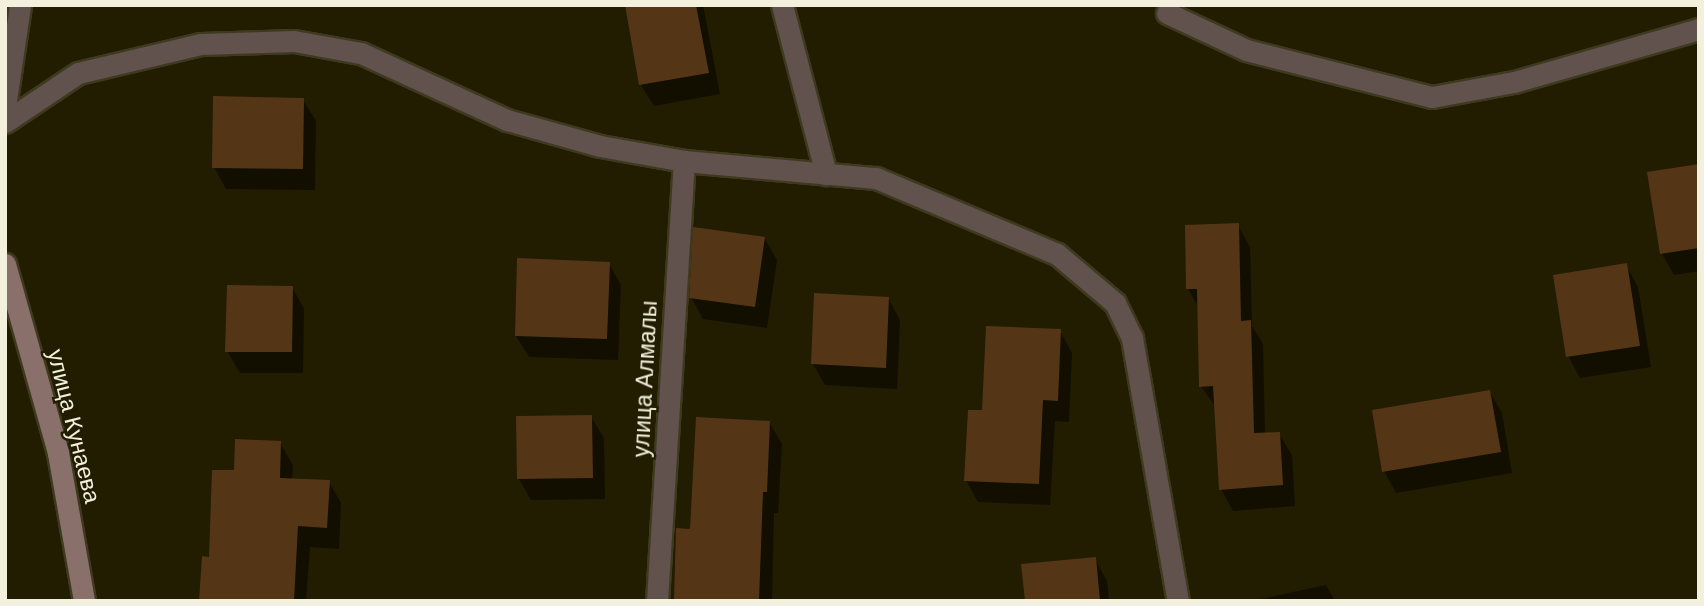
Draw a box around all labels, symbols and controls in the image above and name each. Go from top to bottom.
street label: улица Алмалы [627,300,663,458]
street label: улица Кунаева [42,346,106,506]

